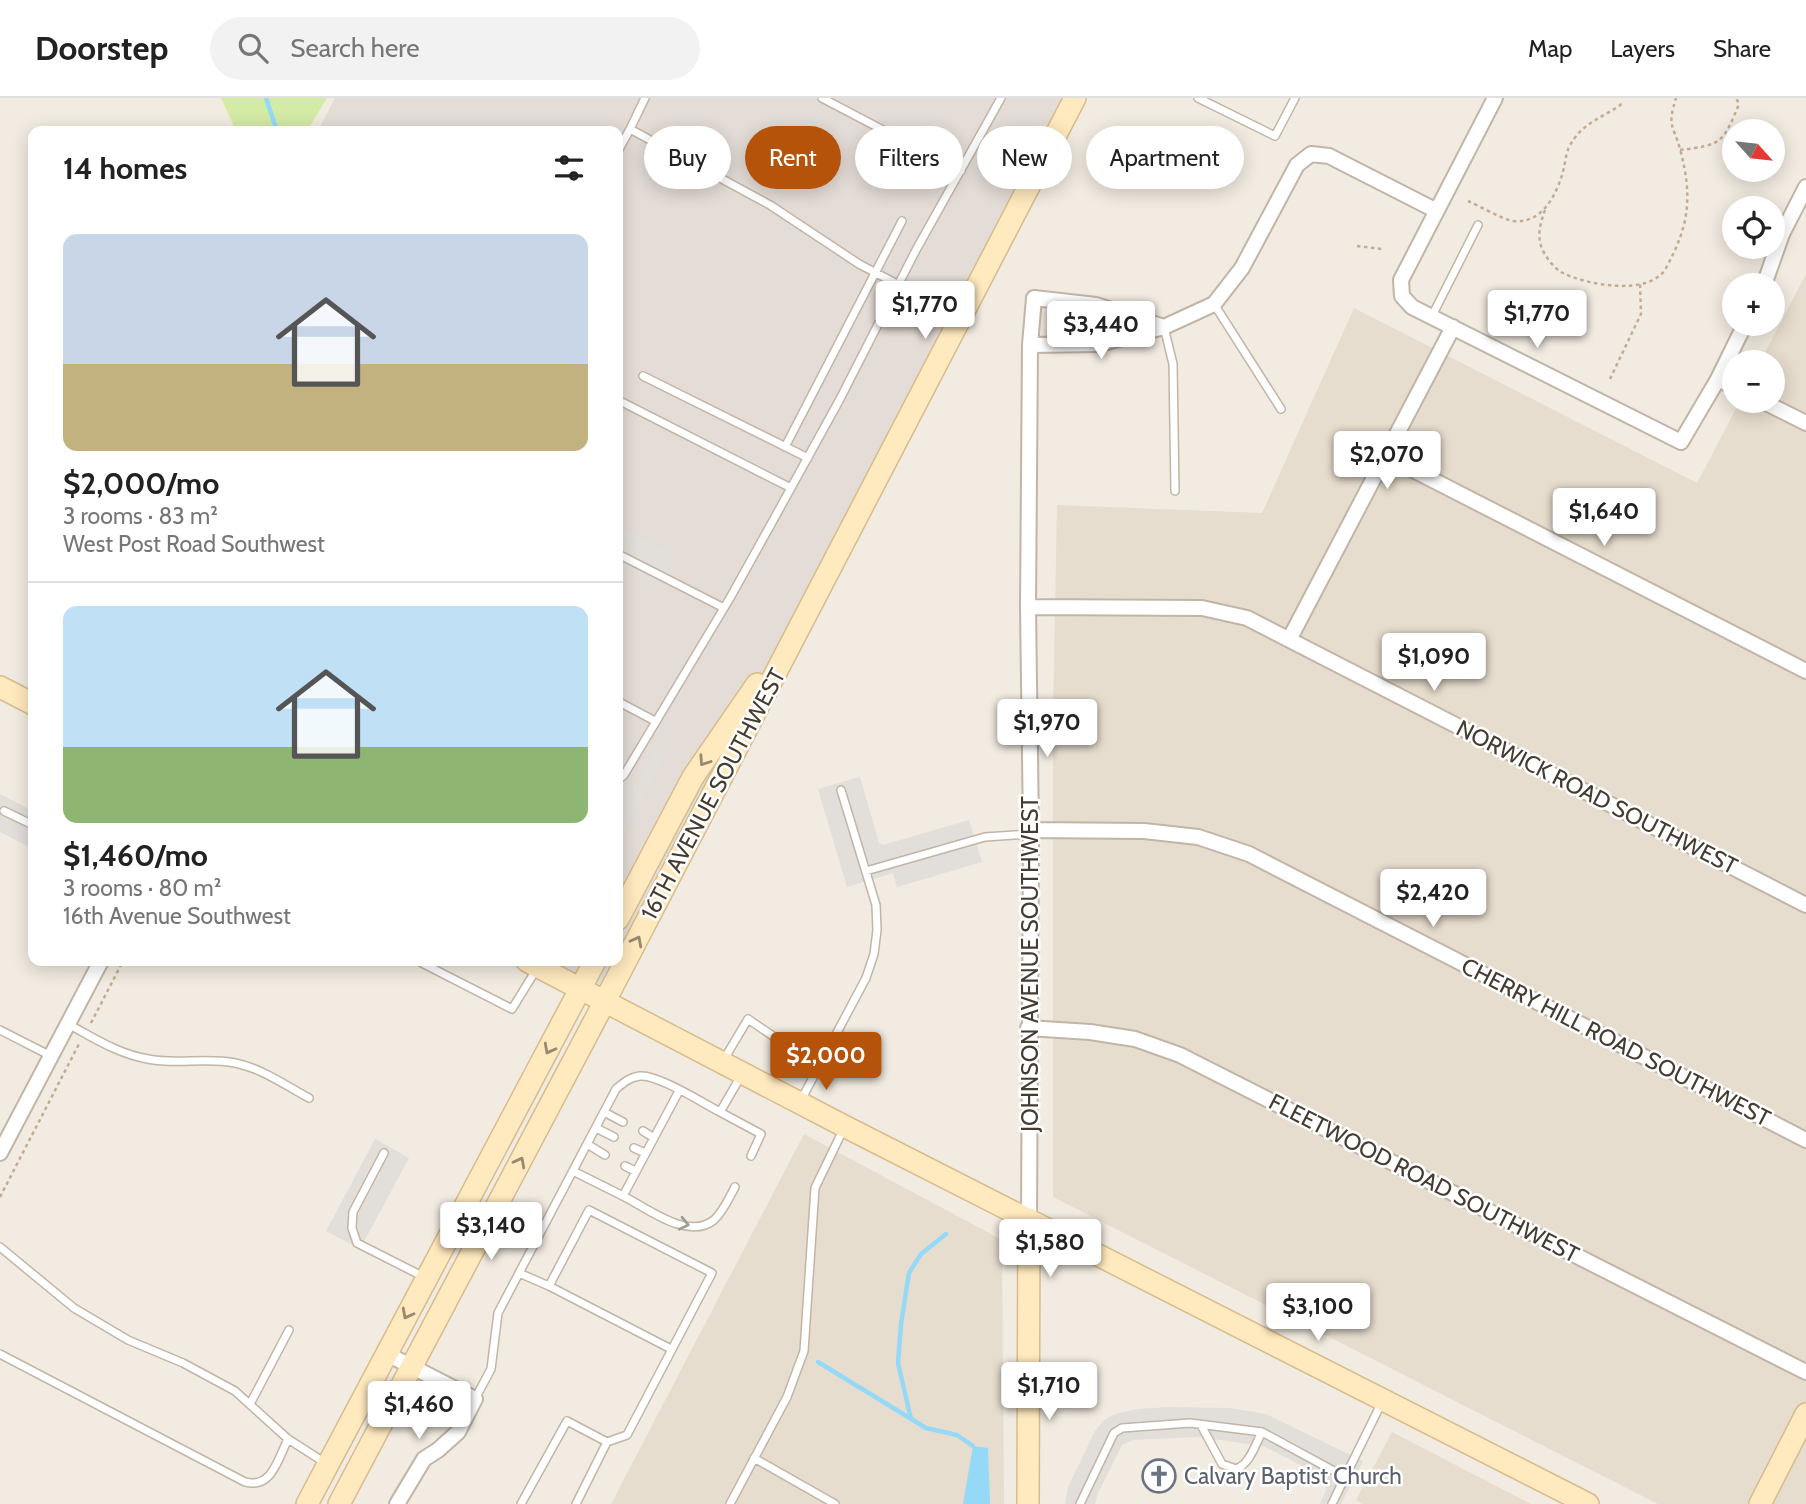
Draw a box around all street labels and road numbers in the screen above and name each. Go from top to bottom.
street label: 16TH AVENUE SOUTHWEST [635,663,791,925]
street label: NORWICK ROAD SOUTHWEST [1452,714,1742,880]
street label: JOHNSON AVENUE SOUTHWEST [1016,796,1044,1133]
street label: CHERRY HILL ROAD SOUTHWEST [1457,952,1775,1132]
street label: FLEETWOOD ROAD SOUTHWEST [1264,1087,1584,1269]

